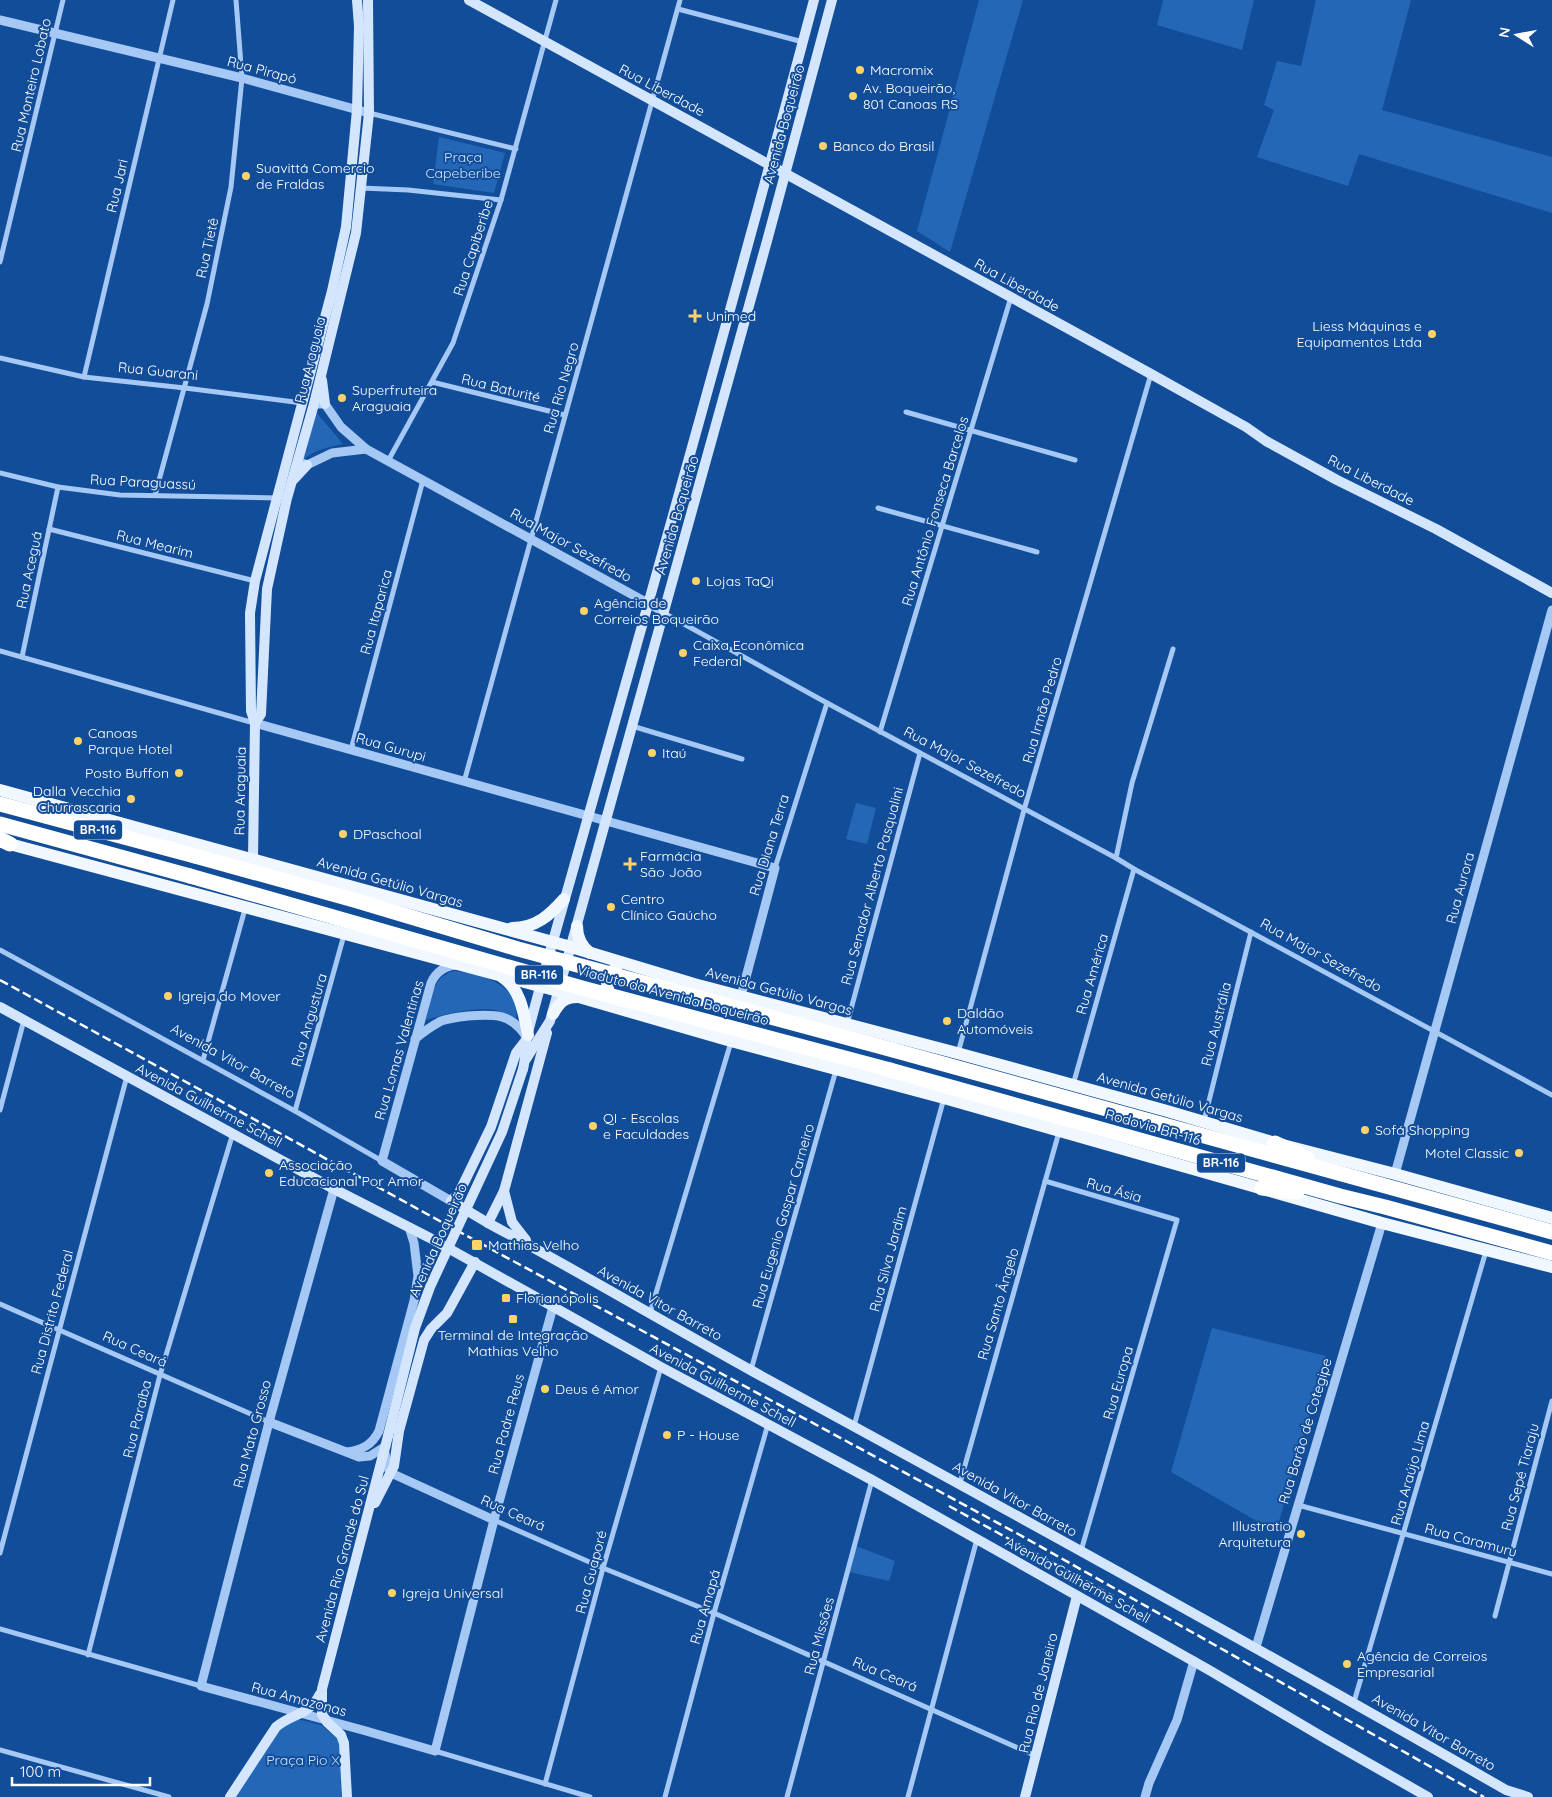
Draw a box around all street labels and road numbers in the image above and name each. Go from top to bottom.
street label: Rua Monteiro Lobato [7,16,55,154]
street label: Rua Pirapó [225,52,299,88]
street label: Rua Liberdade [616,60,708,120]
street label: Avenida Boqueirão [759,62,809,186]
street label: Rua Jari [102,157,132,215]
street label: Rua Capiberibe [449,198,497,298]
street label: Rua Tietê [192,216,222,280]
street label: Rua Liberdade [971,254,1063,316]
street label: Rua Araguaia [291,315,329,405]
street label: Rua Rio Negro [539,340,583,436]
street label: Rua Guarani [117,358,199,384]
street label: Rua Baturité [460,369,542,407]
street label: Rua Antônio Fonseca Barcelos [898,414,972,608]
street label: Rua Liberdade [1325,450,1417,510]
street label: Avenida Boqueirão [651,453,703,577]
street label: Rua Paraguassú [90,470,196,494]
street label: Rua Major Sezefredo [507,504,635,586]
street label: Rua Mearim [115,526,195,562]
street label: Rua Aceguá [12,530,46,610]
street label: Rua Itaparica [356,567,396,657]
street label: Rua Irmão Pedro [1018,655,1066,765]
street label: Rua Major Sezefredo [901,722,1029,802]
street label: Rua Gurupi [354,728,428,766]
street label: Rua Araguaia [230,746,250,836]
street label: Rua Senador Alberto Pasqualini [837,785,907,987]
street label: Rua Diana Terra [745,792,793,898]
road number: BR-116 [74,820,122,840]
street label: Rua Aurora [1442,850,1478,926]
street label: Avenida Getúlio Vargas [315,853,465,911]
street label: Rua Major Sezefredo [1257,914,1385,996]
street label: Rua América [1072,931,1112,1017]
street label: Viaduto da Avenida Boqueirão [575,961,771,1029]
street label: Avenida Getúlio Vargas [704,963,854,1019]
road number: BR-116 [515,966,563,984]
street label: Rua Angustura [287,971,331,1069]
street label: Rua Lomas Valentinas [370,978,428,1122]
street label: Rua Austrália [1197,980,1235,1068]
street label: Avenida Vitor Barreto [168,1019,298,1103]
street label: Avenida Guilherme Schell [133,1059,285,1151]
street label: Avenida Getúlio Vargas [1095,1068,1245,1126]
street label: Rodovia BR-116 [1103,1105,1203,1149]
street label: Rua Eugenio Gaspar Carneiro [748,1121,818,1311]
road number: BR-116 [1197,1154,1245,1172]
street label: Rua Ásia [1084,1174,1144,1206]
street label: Avenida Boqueirão [405,1180,471,1300]
street label: Rua Silva Jardim [865,1204,911,1314]
street label: Rua Santo Ângelo [973,1246,1023,1362]
street label: Rua Distrito Federal [27,1248,77,1376]
street label: Avenida Vitor Barreto [595,1261,725,1345]
street label: Rua Ceará [100,1327,170,1371]
street label: Avenida Guilherme Schell [647,1339,799,1431]
street label: Rua Europa [1099,1344,1137,1422]
street label: Rua Barão de Cotegipe [1274,1356,1336,1506]
street label: Rua Padre Reus [484,1372,528,1476]
street label: Rua Paraíba [119,1378,155,1460]
street label: Rua Mato Grosso [229,1378,275,1490]
street label: Rua Araújo Lima [1386,1419,1434,1527]
street label: Rua Sepé Tiaraju [1497,1421,1543,1533]
street label: Avenida Vitor Barreto [950,1457,1080,1541]
street label: Avenida Rio Grande do Sul [311,1474,373,1644]
street label: Rua Ceará [478,1491,548,1535]
street label: Rua Caramuru [1423,1519,1519,1561]
street label: Rua Guaporé [571,1528,611,1616]
street label: Avenida Guilherme Schell [1002,1533,1154,1627]
street label: Rua Amapá [686,1568,724,1646]
street label: Rua Missões [800,1595,838,1677]
street label: Rua Rio de Janeiro [1014,1631,1062,1755]
street label: Rua Ceará [850,1652,920,1696]
street label: Rua Amazonas [249,1678,349,1720]
street label: Avenida Vitor Barreto [1369,1689,1499,1775]

